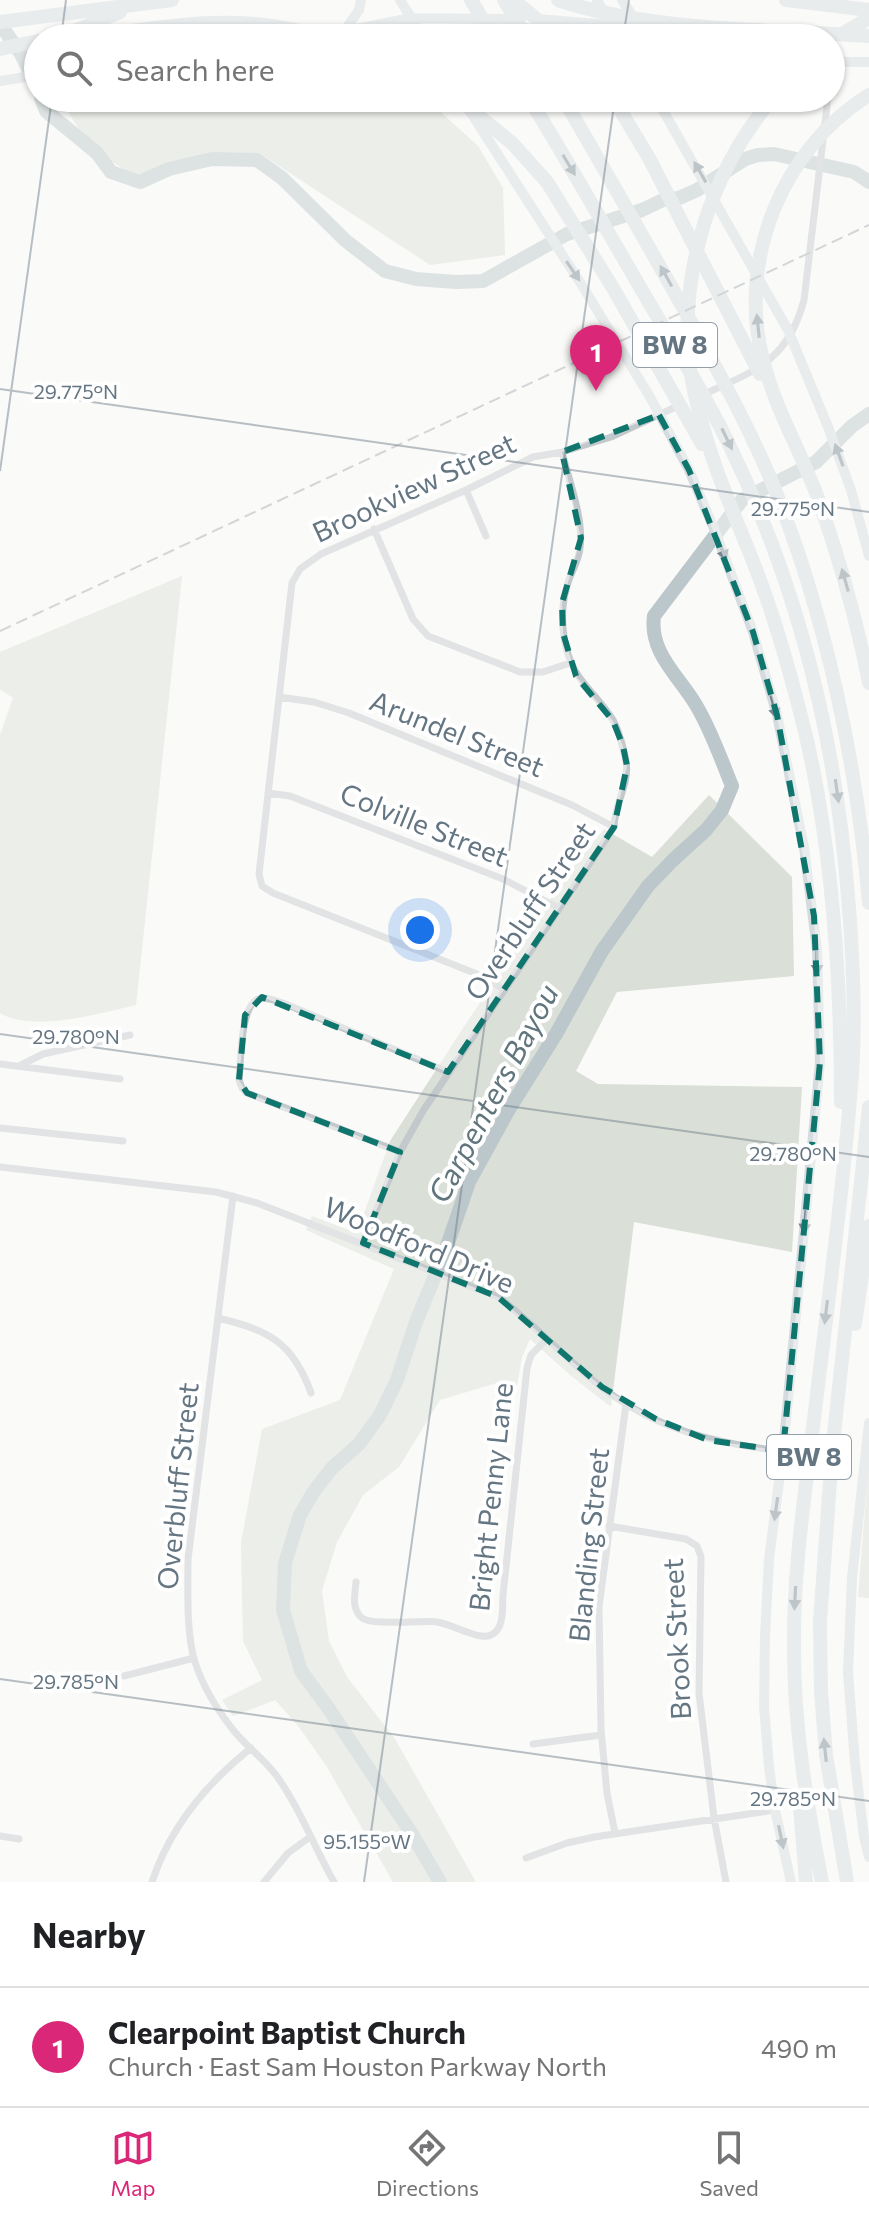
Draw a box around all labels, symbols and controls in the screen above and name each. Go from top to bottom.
search box [24,24,845,112]
icon: search [52,46,96,90]
text: Search here [116,50,275,87]
one-way arrow [562,154,576,176]
one-way arrow [693,161,707,183]
one-way arrow [565,260,580,281]
one-way arrow [659,265,673,287]
one-way arrow [751,314,764,339]
road number: BW 8 [633,323,717,367]
pin: 1 [570,325,622,391]
text: 29.775°N [34,379,118,403]
street label: Brookview Street [307,425,521,549]
one-way arrow [720,428,733,451]
one-way arrow [832,443,844,467]
text: 29.775°N [751,496,835,520]
one-way arrow [716,537,729,561]
one-way arrow [838,567,851,591]
street label: Arundel Street [365,683,549,783]
one-way arrow [768,695,781,719]
street label: Colville Street [335,775,513,873]
one-way arrow [831,779,844,804]
street label: Overbluff Street [457,815,601,1006]
your location [400,910,440,950]
one-way arrow [811,951,823,976]
water label: Carpenters Bayou [419,977,565,1208]
text: 29.780°N [32,1024,120,1048]
text: 29.780°N [749,1141,837,1165]
street label: Woodford Drive [319,1189,520,1299]
one-way arrow [798,1210,811,1235]
one-way arrow [820,1299,833,1324]
street label: Overbluff Street [149,1381,205,1591]
street label: Bright Penny Lane [461,1381,519,1613]
road number: BW 8 [767,1435,851,1479]
street label: Blanding Street [561,1446,615,1644]
one-way arrow [769,1496,782,1521]
street label: Brook Street [655,1557,697,1721]
one-way arrow [788,1586,801,1611]
text: 29.785°N [33,1669,119,1693]
one-way arrow [819,1737,832,1762]
text: 29.785°N [750,1786,836,1810]
one-way arrow [775,1825,788,1850]
text: 95.155°W [323,1829,411,1853]
text: Nearby [32,1913,146,1955]
text: Clearpoint Baptist Church [108,2013,466,2050]
text: 1 [52,2032,64,2063]
text: 490 m [761,2032,837,2063]
text: Church · East Sam Houston Parkway North [108,2050,607,2081]
tab: Map [110,2126,156,2201]
tab: Directions [376,2126,479,2201]
tab: Saved [699,2126,759,2201]

